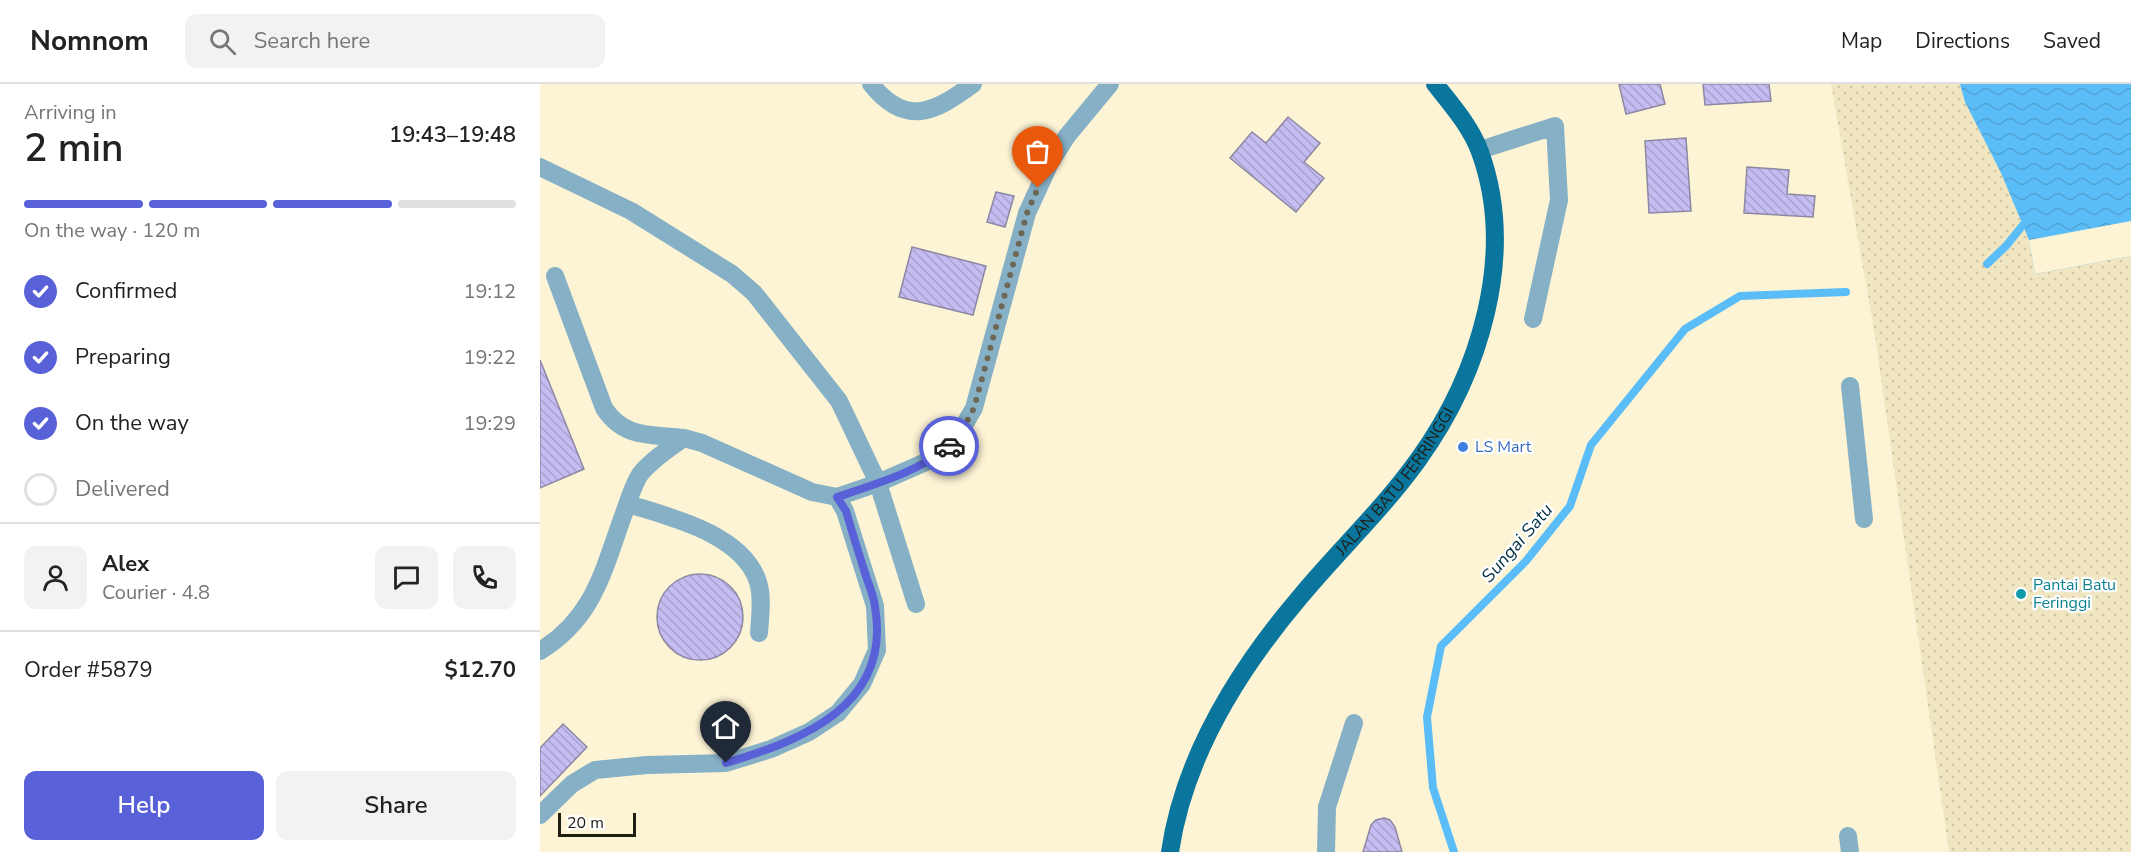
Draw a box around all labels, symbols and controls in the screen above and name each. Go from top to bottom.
search box [185,14,605,68]
text: Nomnom [30,22,149,60]
icon: search [206,25,239,58]
text: Search here [254,26,370,56]
text: Map [1841,27,1882,55]
text: Directions [1915,27,2010,55]
text: Saved [2043,27,2101,55]
text: Arriving in [24,99,117,126]
text: 19:43–19:48 [389,120,516,150]
text: 2 min [24,122,123,175]
pin [1012,126,1063,188]
icon: bag [1021,135,1054,168]
text: On the way · 120 m [24,217,200,244]
icon: check [24,275,57,308]
text: Confirmed [75,276,177,306]
text: 19:12 [463,278,516,305]
icon: check [24,341,57,374]
text: Preparing [75,342,171,372]
text: 19:22 [463,344,516,371]
street label: JALAN BATU FERRINGGI [1330,404,1459,561]
icon: check [24,407,57,440]
text: On the way [75,408,189,438]
text: 19:29 [463,410,516,437]
courier [919,416,979,476]
icon: car [933,430,966,463]
place label: LS Mart [1475,436,1532,458]
marker: LS Mart [1456,440,1470,454]
text: Delivered [75,474,170,504]
water label: Sungai Satu [1476,498,1558,588]
button: person [24,546,87,609]
button: chat [375,546,438,609]
button: phone [453,546,516,609]
text: Alex [102,549,149,579]
place label: Pantai Batu Feringgi [2033,574,2116,614]
text: Courier · 4.8 [102,579,210,606]
marker: Pantai Batu Feringgi [2014,587,2028,601]
text: Order #5879 [24,655,153,685]
text: $12.70 [445,655,516,685]
pin [700,701,751,763]
icon: home [709,710,742,743]
button: Help [24,771,264,840]
button: Share [276,771,516,840]
scale bar [558,810,636,838]
text: 20 m [567,812,604,834]

